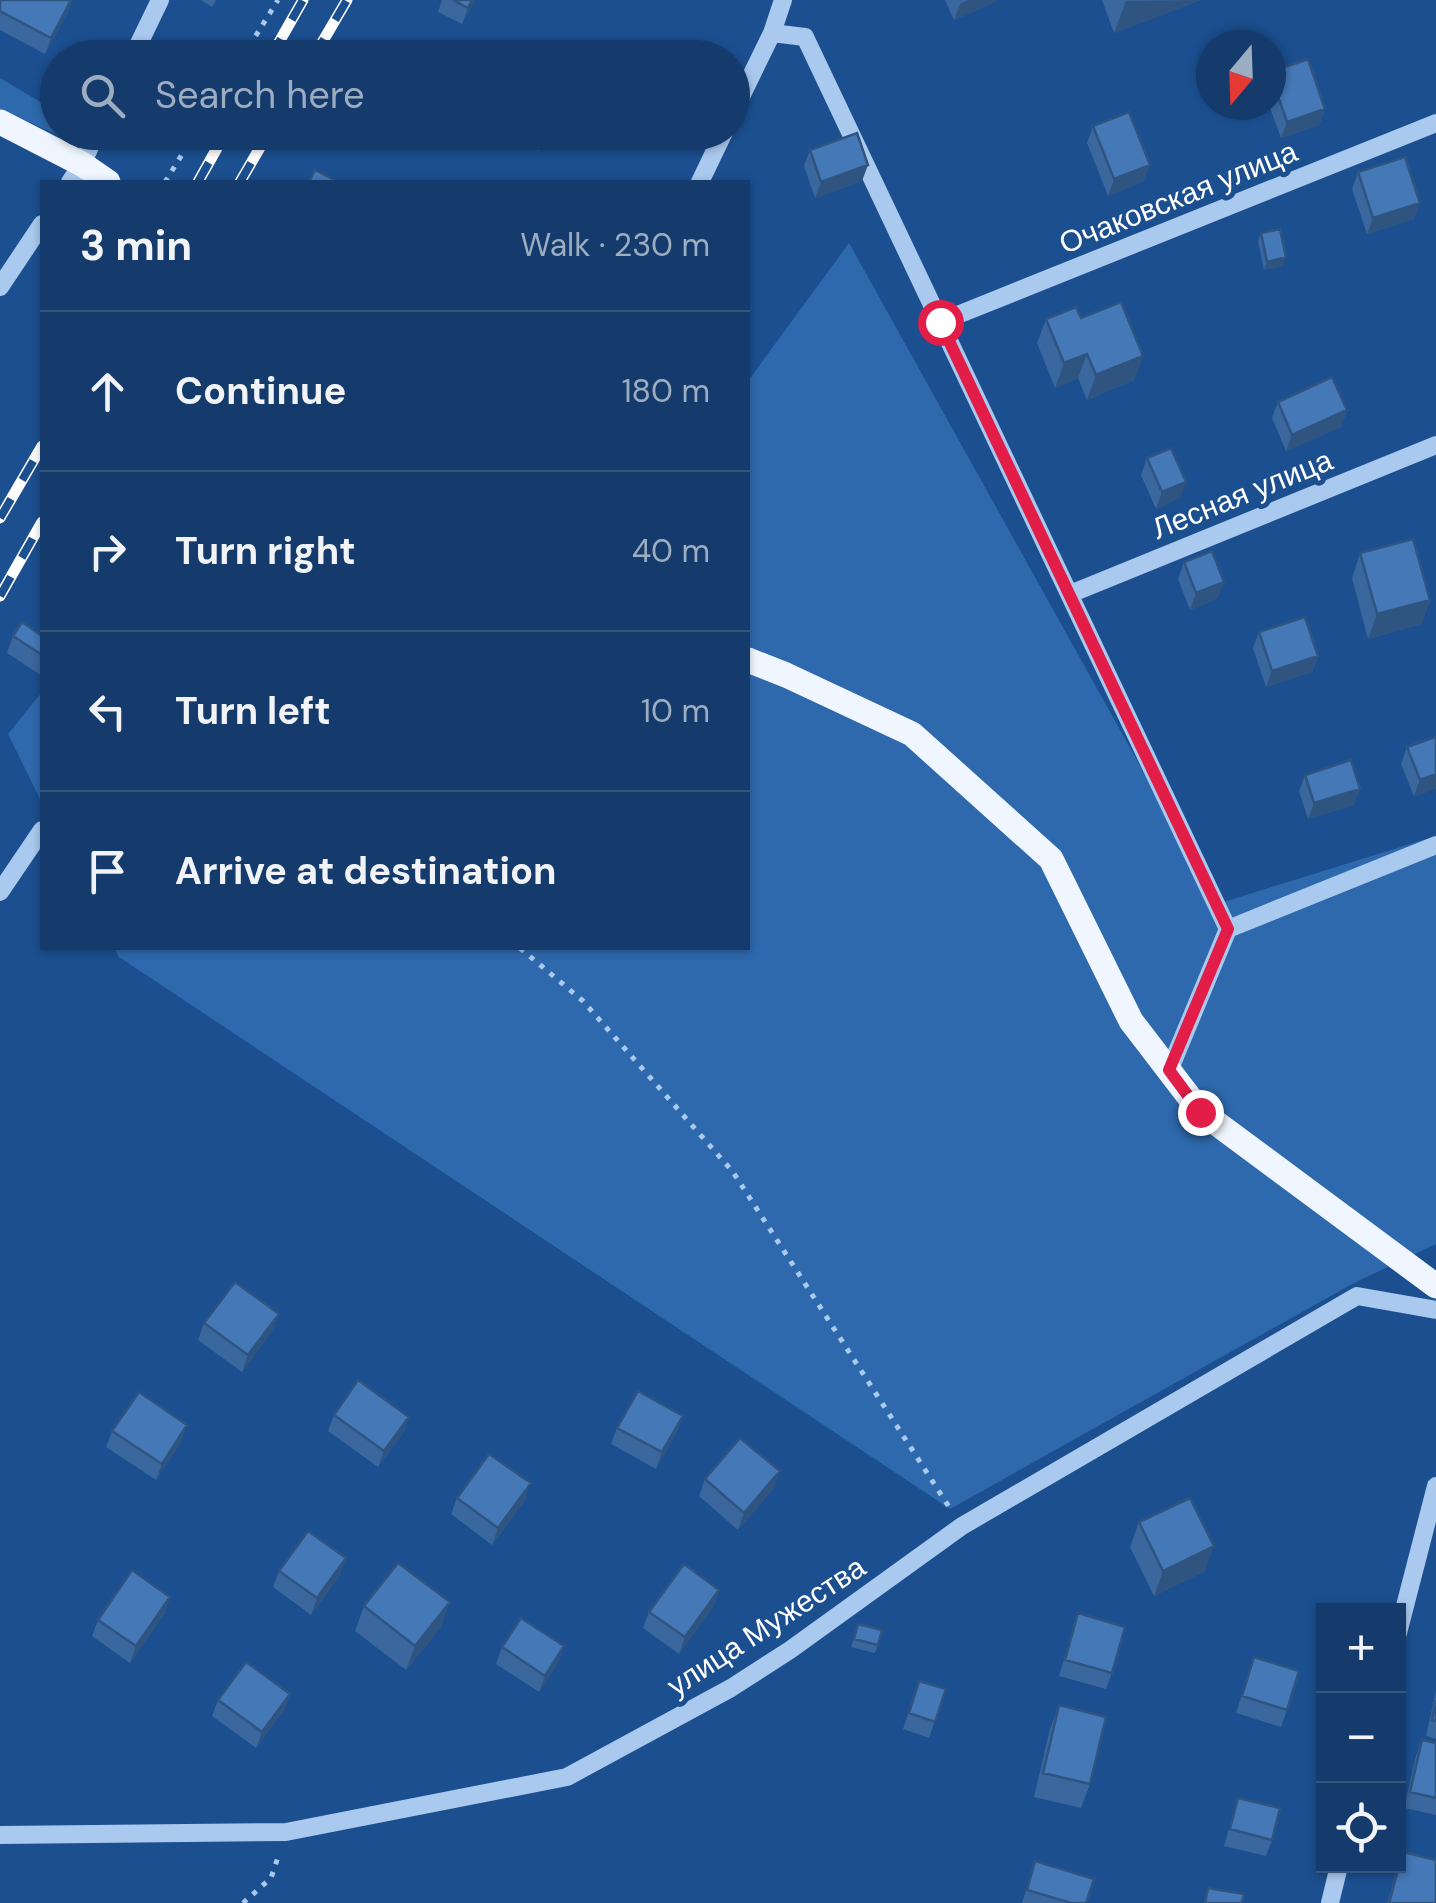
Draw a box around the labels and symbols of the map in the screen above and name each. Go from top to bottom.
north arrow [1196,30,1286,120]
street label: Очаковская улица [1053,131,1303,263]
route start [918,300,964,346]
street label: Лесная улица [1146,440,1338,548]
route end [1178,1090,1224,1136]
street label: улица Мужества [659,1547,873,1705]

